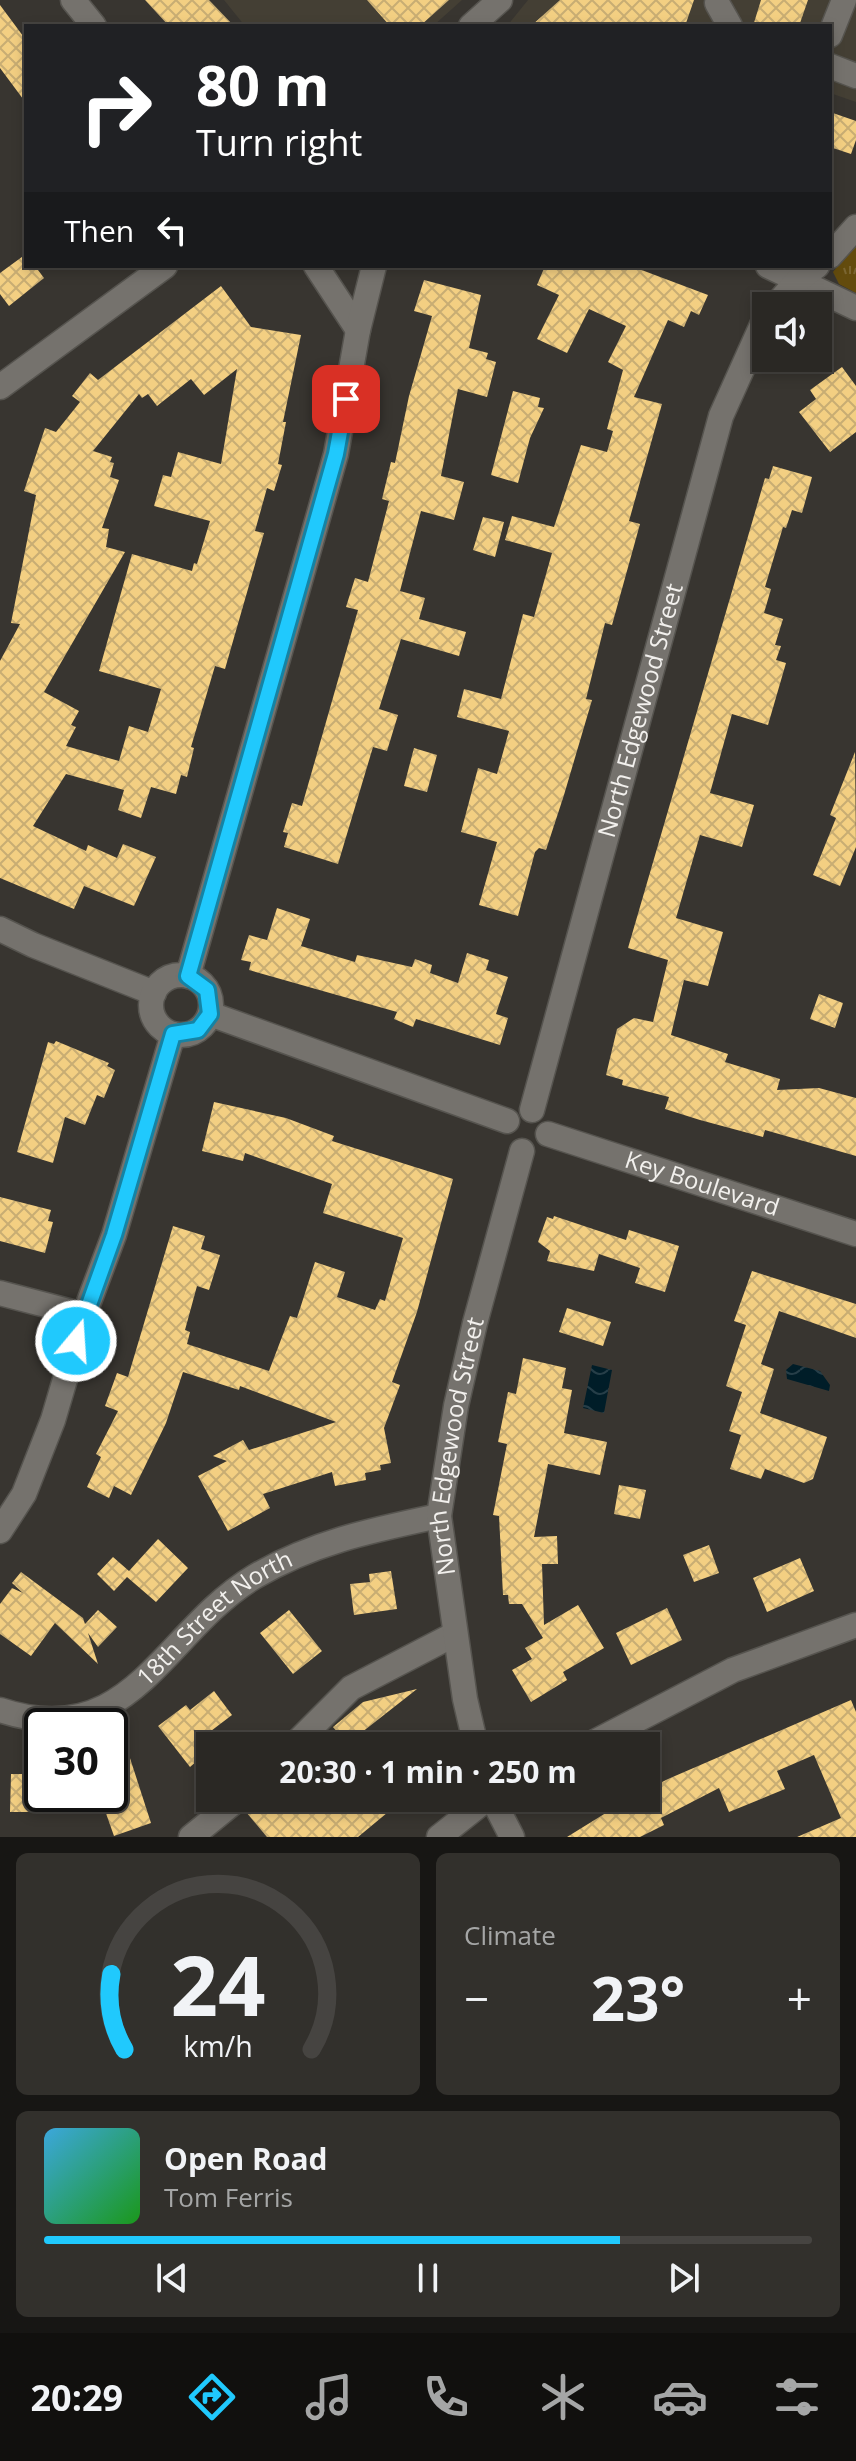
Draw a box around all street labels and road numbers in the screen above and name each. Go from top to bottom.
street label: North Edgewood Street [589,579,690,841]
street label: Key Boulevard [621,1142,784,1223]
street label: North Edgewood Street [420,1313,491,1578]
street label: 18th Street North [129,1542,297,1693]

